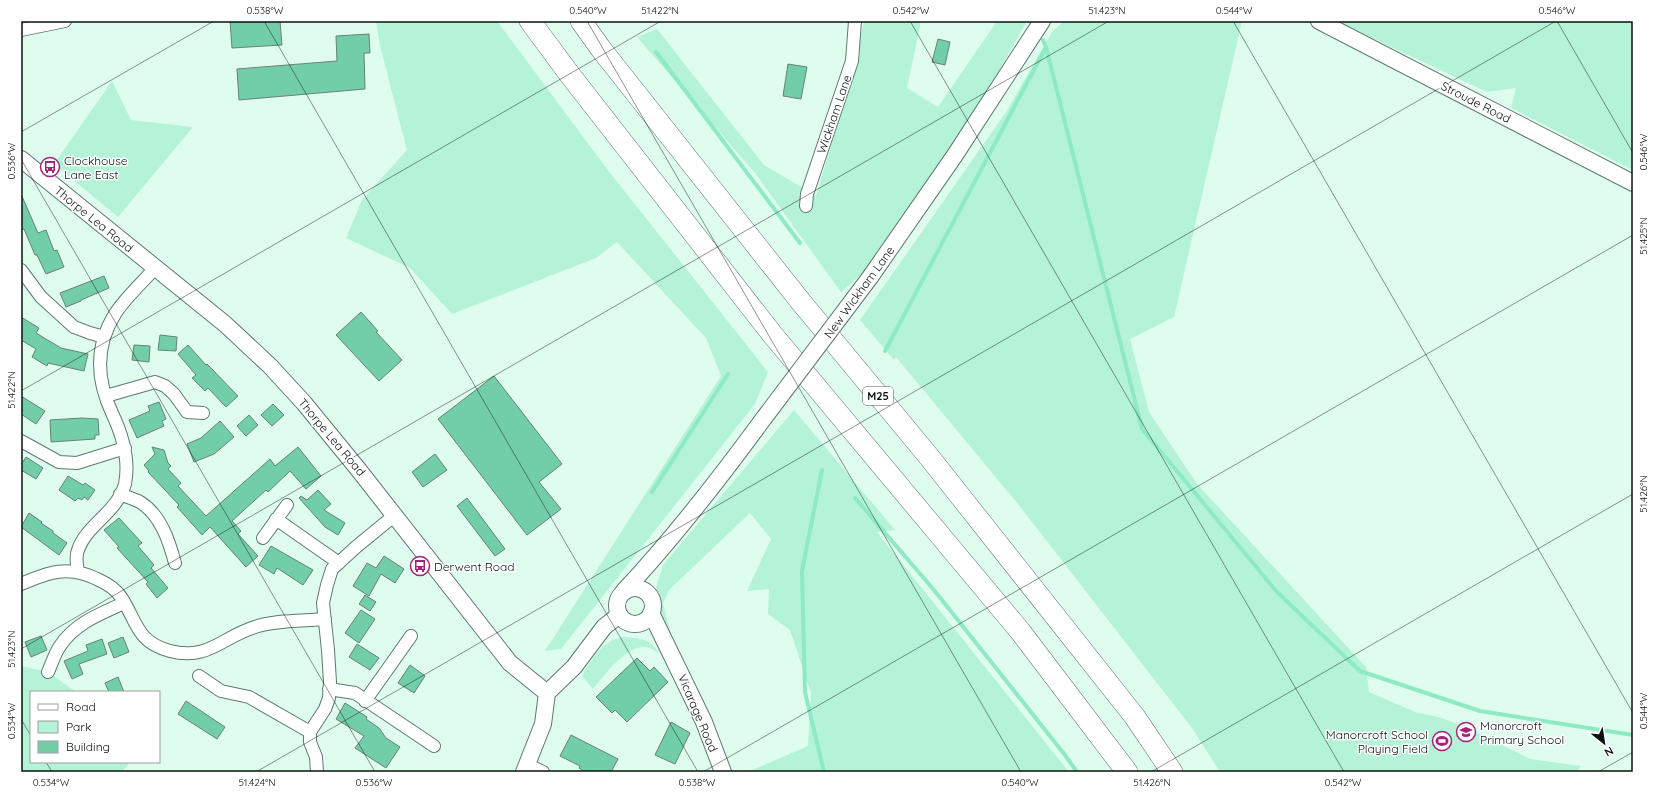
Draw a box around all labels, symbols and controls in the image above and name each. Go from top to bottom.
text: 0.538°W [247,4,284,17]
text: 0.540°W [569,4,607,17]
text: 51.422°N [641,4,679,17]
text: 0.542°W [893,4,930,17]
text: 51.423°N [1088,4,1126,17]
text: 0.544°W [1216,4,1253,17]
text: 0.546°W [1539,4,1576,17]
street label: Wickham Lane [813,72,855,155]
street label: Stroude Road [1439,78,1513,126]
text: 0.546°W [1637,133,1650,170]
text: 0.536°W [5,142,18,179]
place label: Clockhouse Lane East [64,153,128,182]
bus stop icon: Clockhouse Lane East [39,156,61,178]
street label: Thorpe Lea Road [52,183,136,255]
text: 51.425°N [1637,217,1650,255]
street label: New Wickham Lane [821,243,898,341]
text: 51.422°N [5,371,18,409]
road number: M25 [863,387,893,405]
street label: Thorpe Lea Road [295,395,369,479]
text: 51.426°N [1637,475,1650,513]
bus stop icon: Derwent Road [409,555,431,577]
place label: Derwent Road [434,559,515,574]
text: 51.423°N [5,630,18,668]
street label: Vicarage Road [675,672,721,754]
legend [30,691,160,763]
text: 0.544°W [1637,692,1650,729]
text: Road [66,699,96,714]
text: 0.534°W [5,702,18,739]
place label: Manorcroft Primary School [1480,718,1564,747]
text: Park [66,719,91,734]
school or university icon: Manorcroft Primary School [1455,721,1477,743]
north arrow [1584,723,1624,763]
place label: Manorcroft School Playing Field [1326,727,1428,756]
sports icon: Manorcroft School Playing Field [1431,730,1453,752]
text: Building [66,739,110,754]
text: N [1602,744,1616,760]
text: 0.534°W [33,776,70,789]
text: 51.424°N [238,776,276,789]
text: 0.536°W [356,776,393,789]
text: 0.538°W [679,776,716,789]
text: 0.540°W [1001,776,1039,789]
text: 51.426°N [1133,776,1171,789]
text: 0.542°W [1325,776,1362,789]

